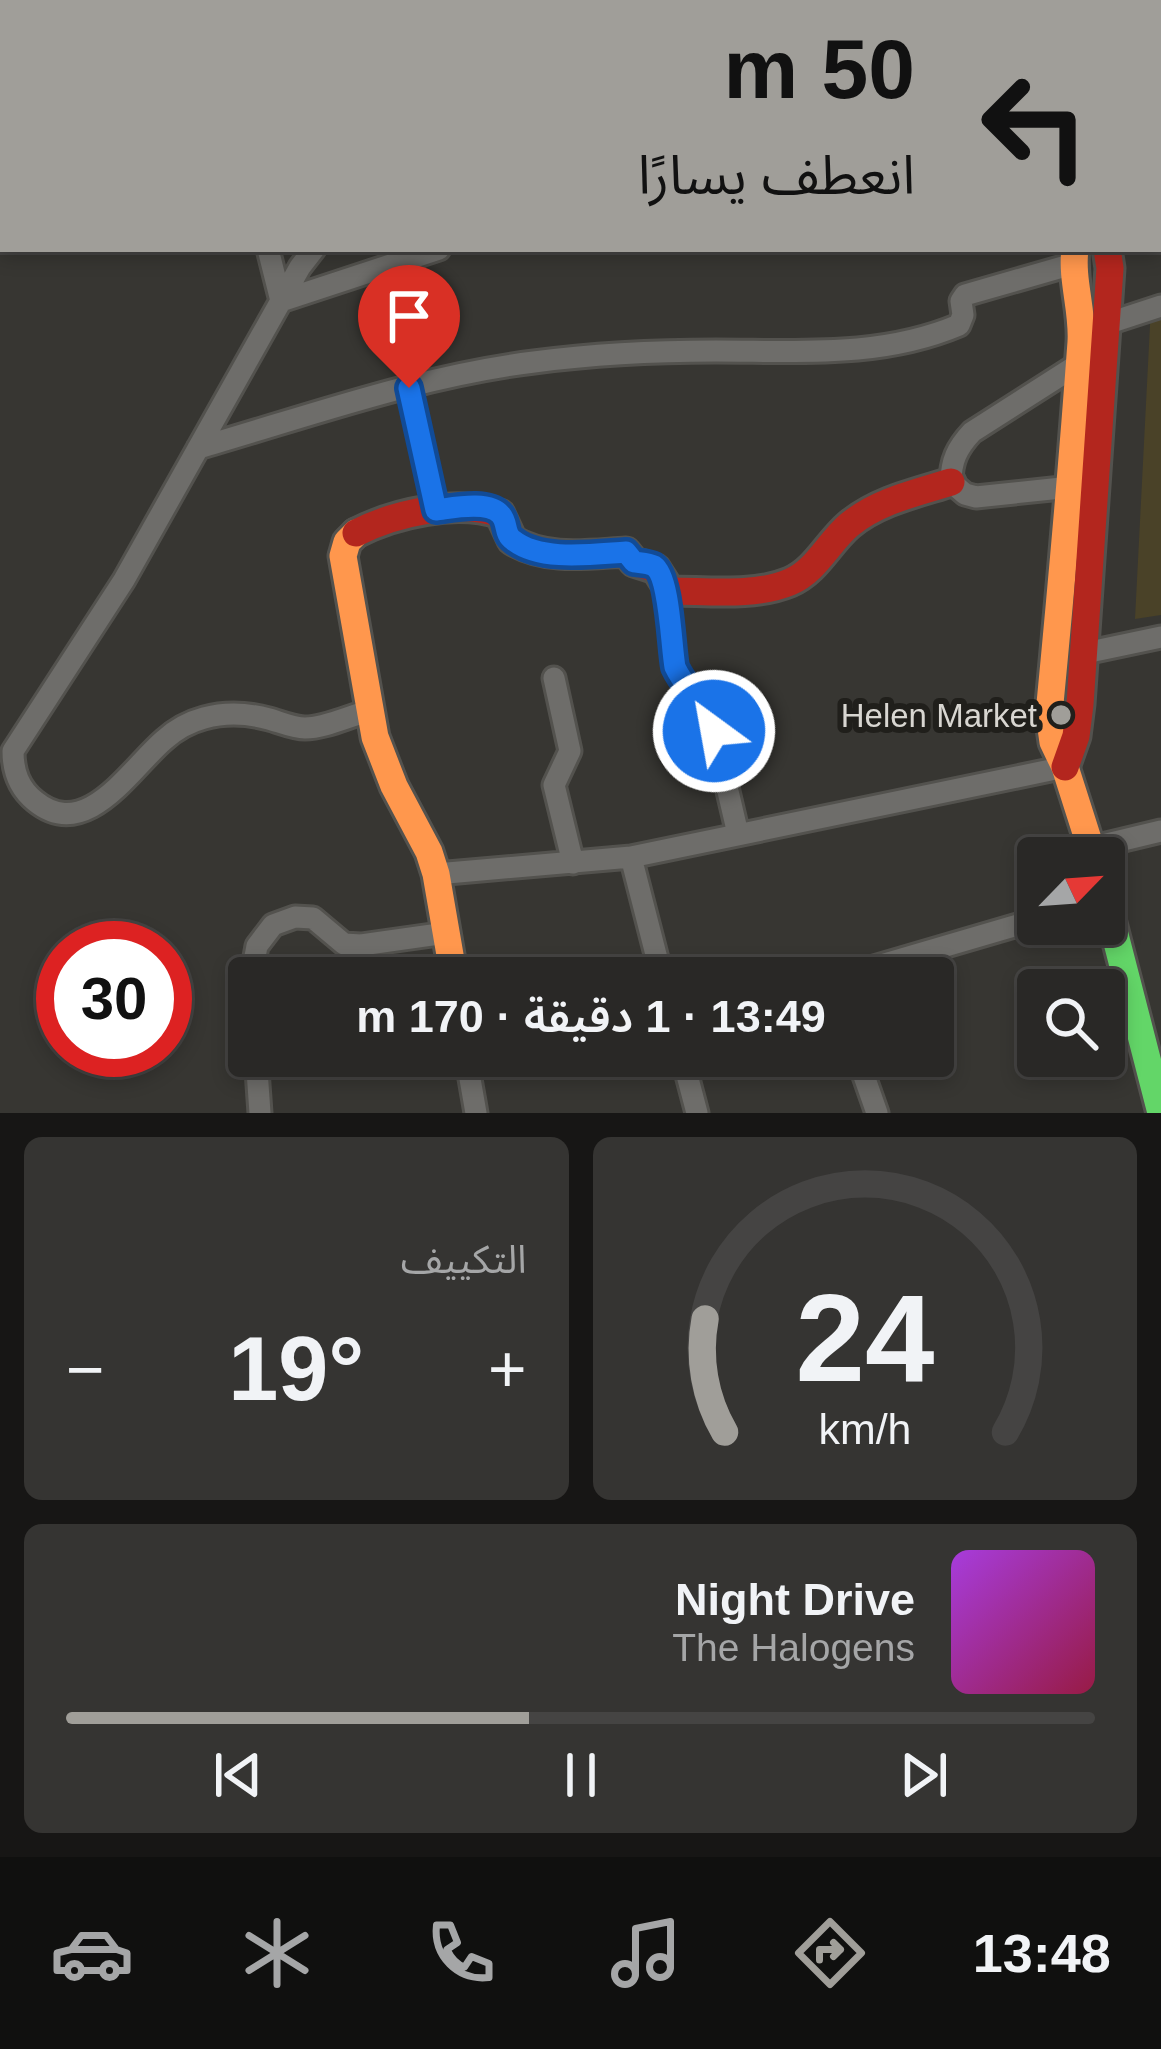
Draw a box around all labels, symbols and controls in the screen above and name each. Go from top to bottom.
text: 50 m [724,22,915,116]
icon: left [957,48,1113,204]
text: انعطف يسارًا [638,145,915,205]
pin [358,265,460,388]
icon: arrive [376,283,442,349]
position arrow [651,668,777,794]
place label: Helen Market [841,697,1037,734]
marker: Helen Market [1048,702,1074,728]
north arrow [1017,837,1125,945]
map controls [1017,837,1125,1077]
speed limit sign: 30 [36,921,192,1077]
button: search [1017,969,1125,1077]
text: 13:49 · 1 دقيقة · 170 m [356,991,826,1042]
text: التكييف [401,1238,527,1281]
text: 24 [795,1268,934,1407]
text: 19° [228,1319,364,1419]
text: − [66,1332,105,1406]
text: + [488,1332,526,1406]
text: km/h [818,1404,911,1452]
text: Night Drive [675,1574,915,1625]
text: The Halogens [672,1626,915,1669]
icon: previous [205,1742,271,1808]
icon: pause [548,1742,614,1808]
icon: next [891,1742,957,1808]
icon: car [50,1911,134,1995]
icon: climate [235,1911,319,1995]
icon: phone [419,1911,503,1995]
icon: music [604,1911,688,1995]
icon: directions [788,1911,872,1995]
text: 13:48 [973,1923,1111,1983]

